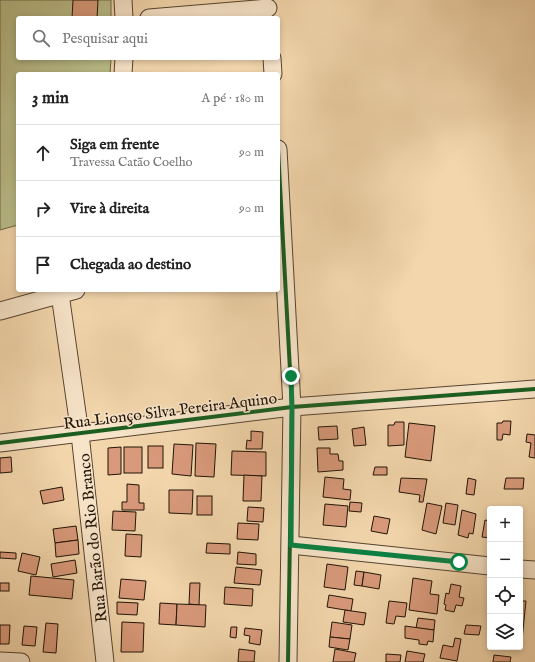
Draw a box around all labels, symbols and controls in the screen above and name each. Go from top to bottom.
search box [16,16,280,60]
icon: search [30,27,52,49]
text: Pesquisar aqui [62,29,148,48]
text: 3 min [32,88,69,109]
text: A pé · 180 m [202,90,264,107]
text: Siga em frente [70,135,159,154]
icon: ahead [32,142,54,164]
text: 90 m [239,144,264,161]
text: Travessa Catão Coelho [70,154,193,171]
icon: right [32,198,54,220]
text: Vire à direita [70,199,149,218]
text: 90 m [239,200,264,217]
icon: arrive [32,254,54,276]
text: Chegada ao destino [70,255,191,274]
route end [282,367,300,385]
street label: Rua Lionço Silva Pereira Aquino [62,389,279,435]
street label: Rua Barão do Rio Branco [75,452,113,623]
map controls [487,506,523,650]
button: + [487,506,523,542]
button: − [487,542,523,578]
route start [450,553,468,571]
button: locate [487,578,523,614]
button: layers [487,614,523,650]

